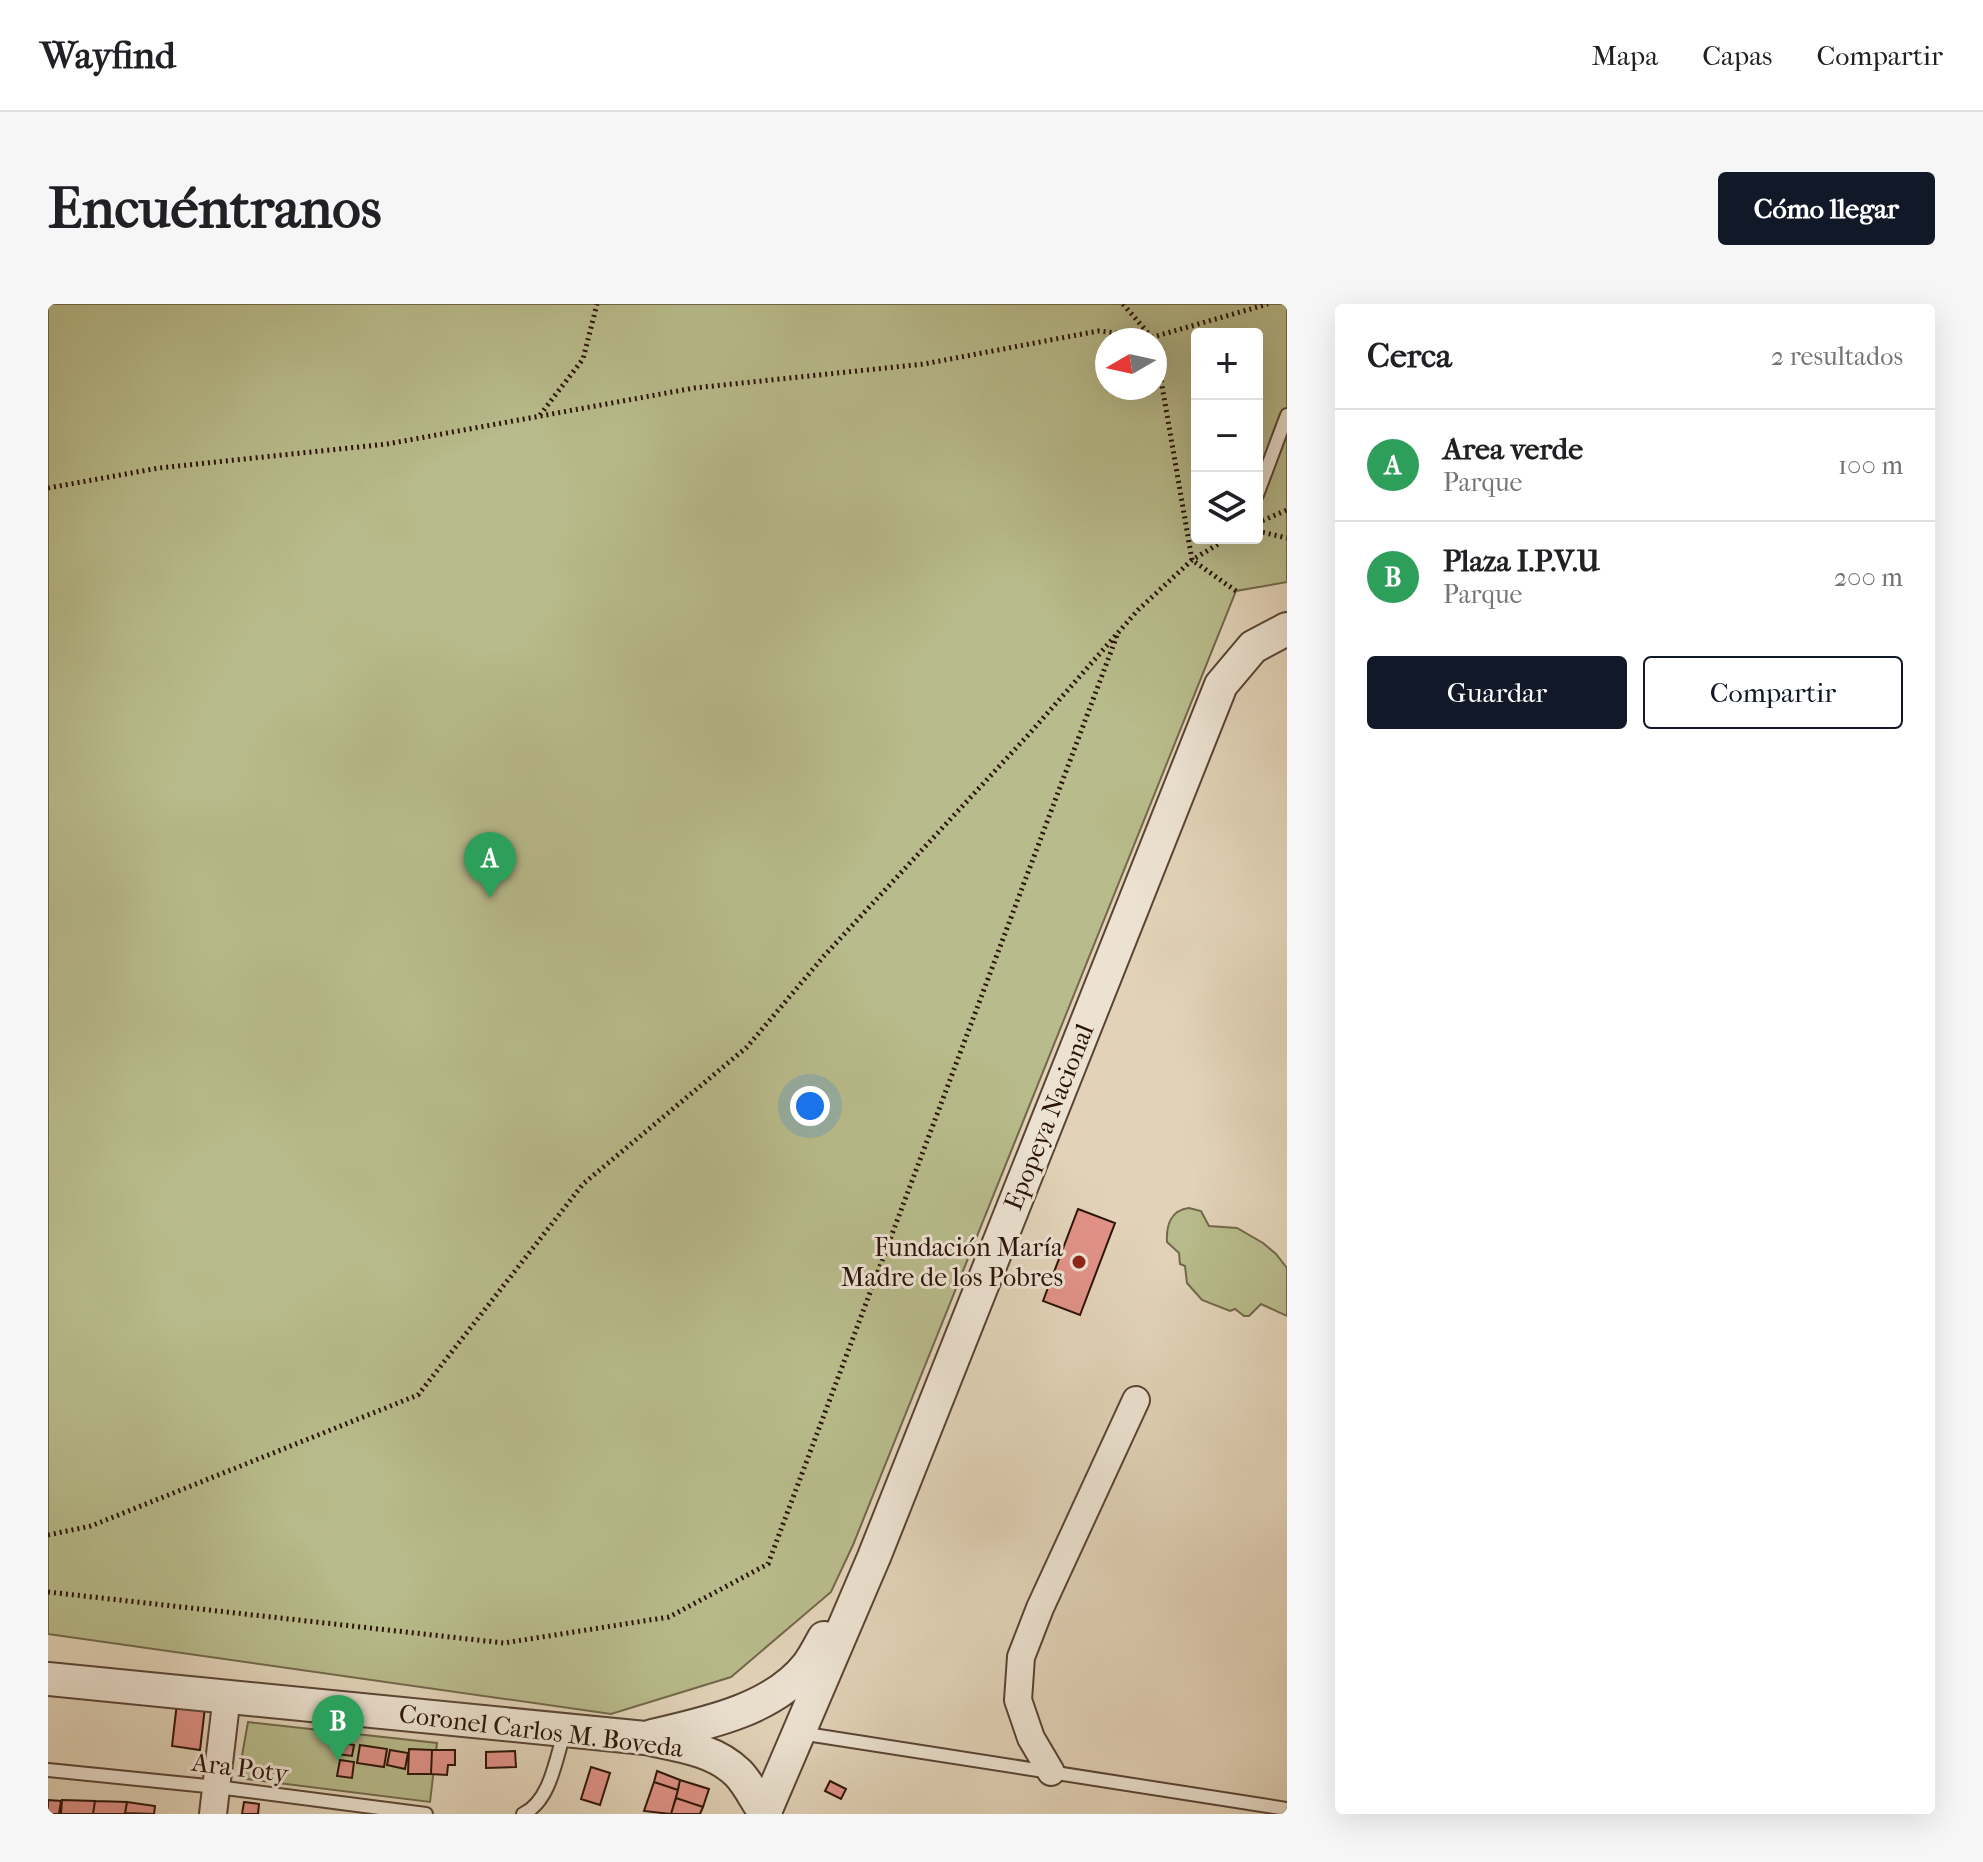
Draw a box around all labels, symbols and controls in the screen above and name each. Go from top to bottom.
text: Wayfind [40,33,176,78]
text: Mapa [1591,39,1658,72]
text: Capas [1702,39,1772,72]
text: Compartir [1816,39,1943,72]
button: Cómo llegar [1718,172,1935,245]
text: Encuéntranos [48,176,381,241]
north arrow [1095,328,1167,400]
map controls [1191,328,1263,544]
button: + [1191,328,1263,400]
text: Cerca [1367,336,1452,376]
text: 2 resultados [1771,341,1903,372]
button: − [1191,400,1263,472]
text: Area verde [1443,432,1583,467]
text: A [1385,450,1401,481]
text: 100 m [1838,450,1903,481]
text: Parque [1443,467,1522,498]
button: layers [1191,472,1263,544]
text: Plaza I.P.V.U [1443,544,1600,579]
text: B [1385,562,1401,593]
text: 200 m [1834,562,1903,593]
text: Parque [1443,579,1522,610]
button: Guardar [1367,656,1627,729]
button: Compartir [1643,656,1903,729]
pin: A [464,832,516,898]
street label: Epopeya Nacional [997,1019,1101,1215]
your location [790,1086,830,1126]
place label: Fundación María Madre de los Pobres [841,1232,1064,1293]
marker: Fundación María Madre de los Pobres [1070,1253,1088,1271]
pin: B [312,1695,364,1761]
street label: Coronel Carlos M. Boveda [397,1698,686,1764]
street label: Ara Poty [189,1747,291,1789]

